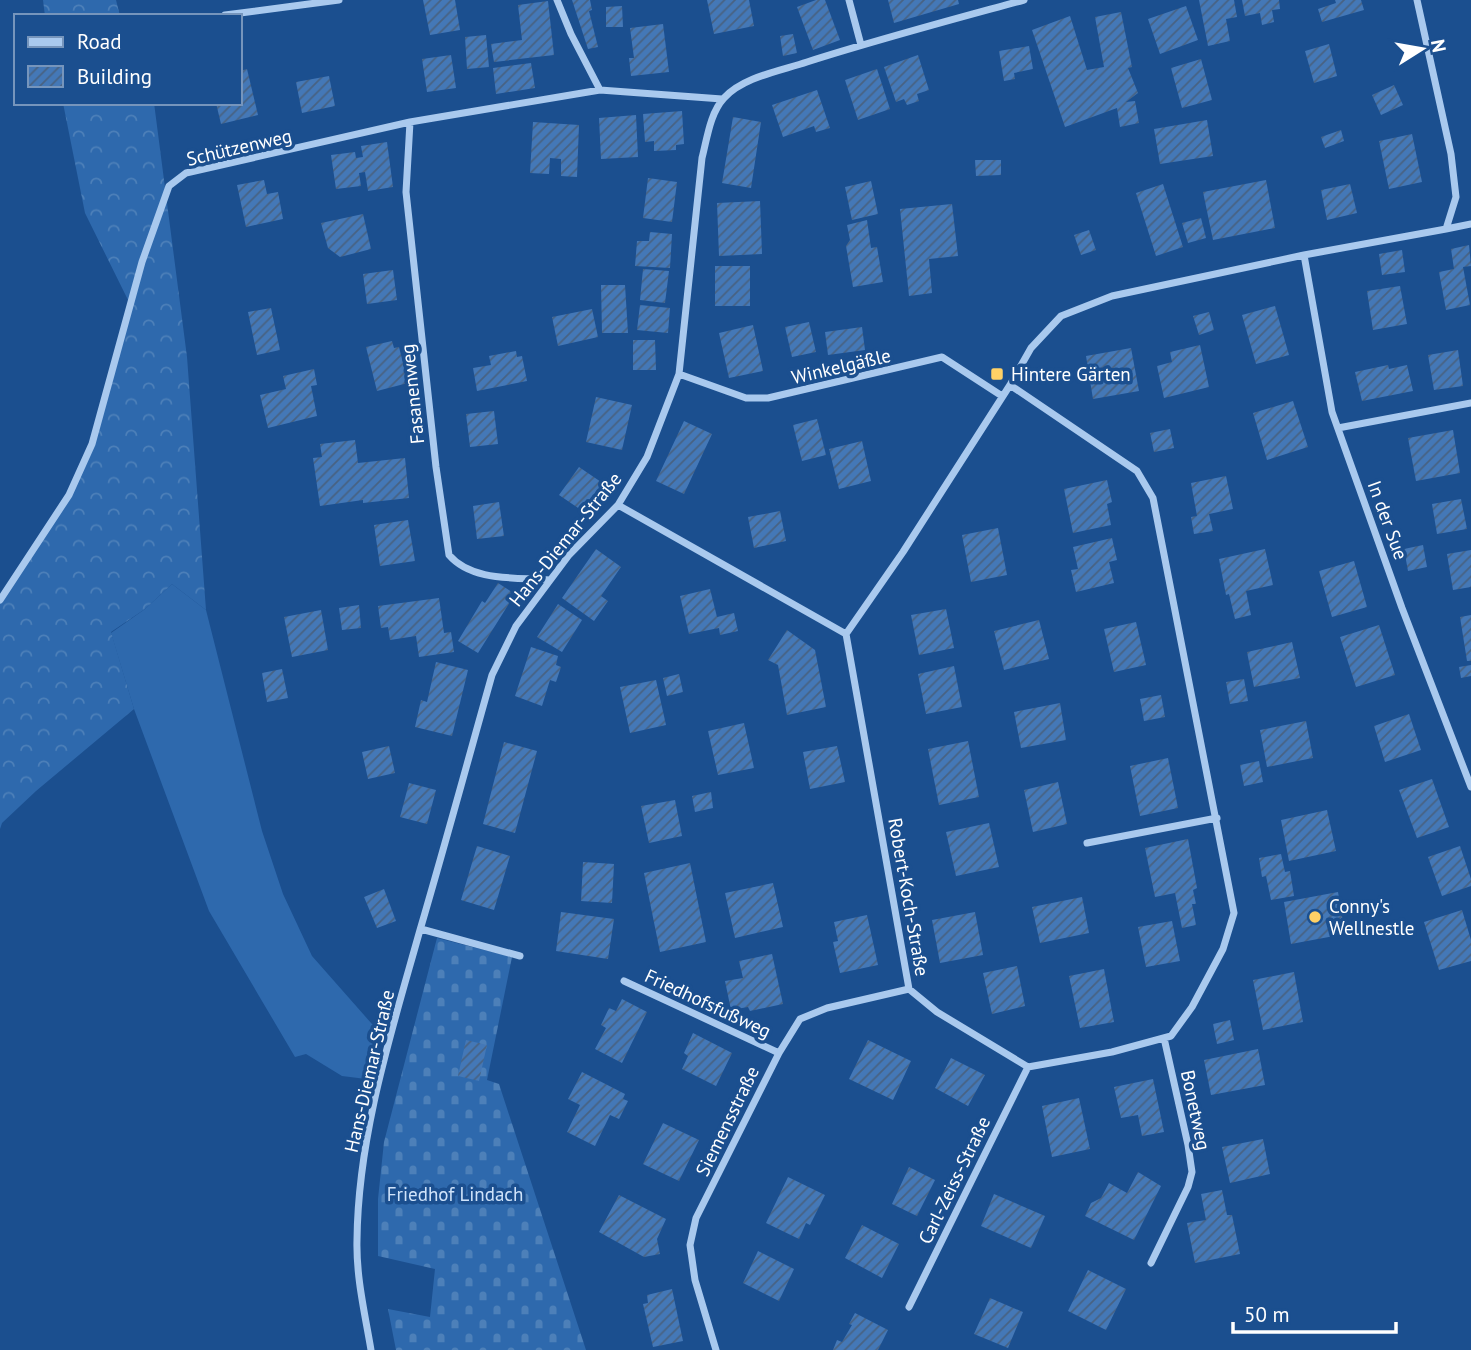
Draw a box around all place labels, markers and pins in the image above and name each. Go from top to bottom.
place label: Hintere Gärten [1011,362,1131,386]
marker: Hintere Gärten [989,366,1005,382]
place label: Conny's Wellnestle [1329,894,1414,940]
marker: Conny's Wellnestle [1307,909,1323,925]

